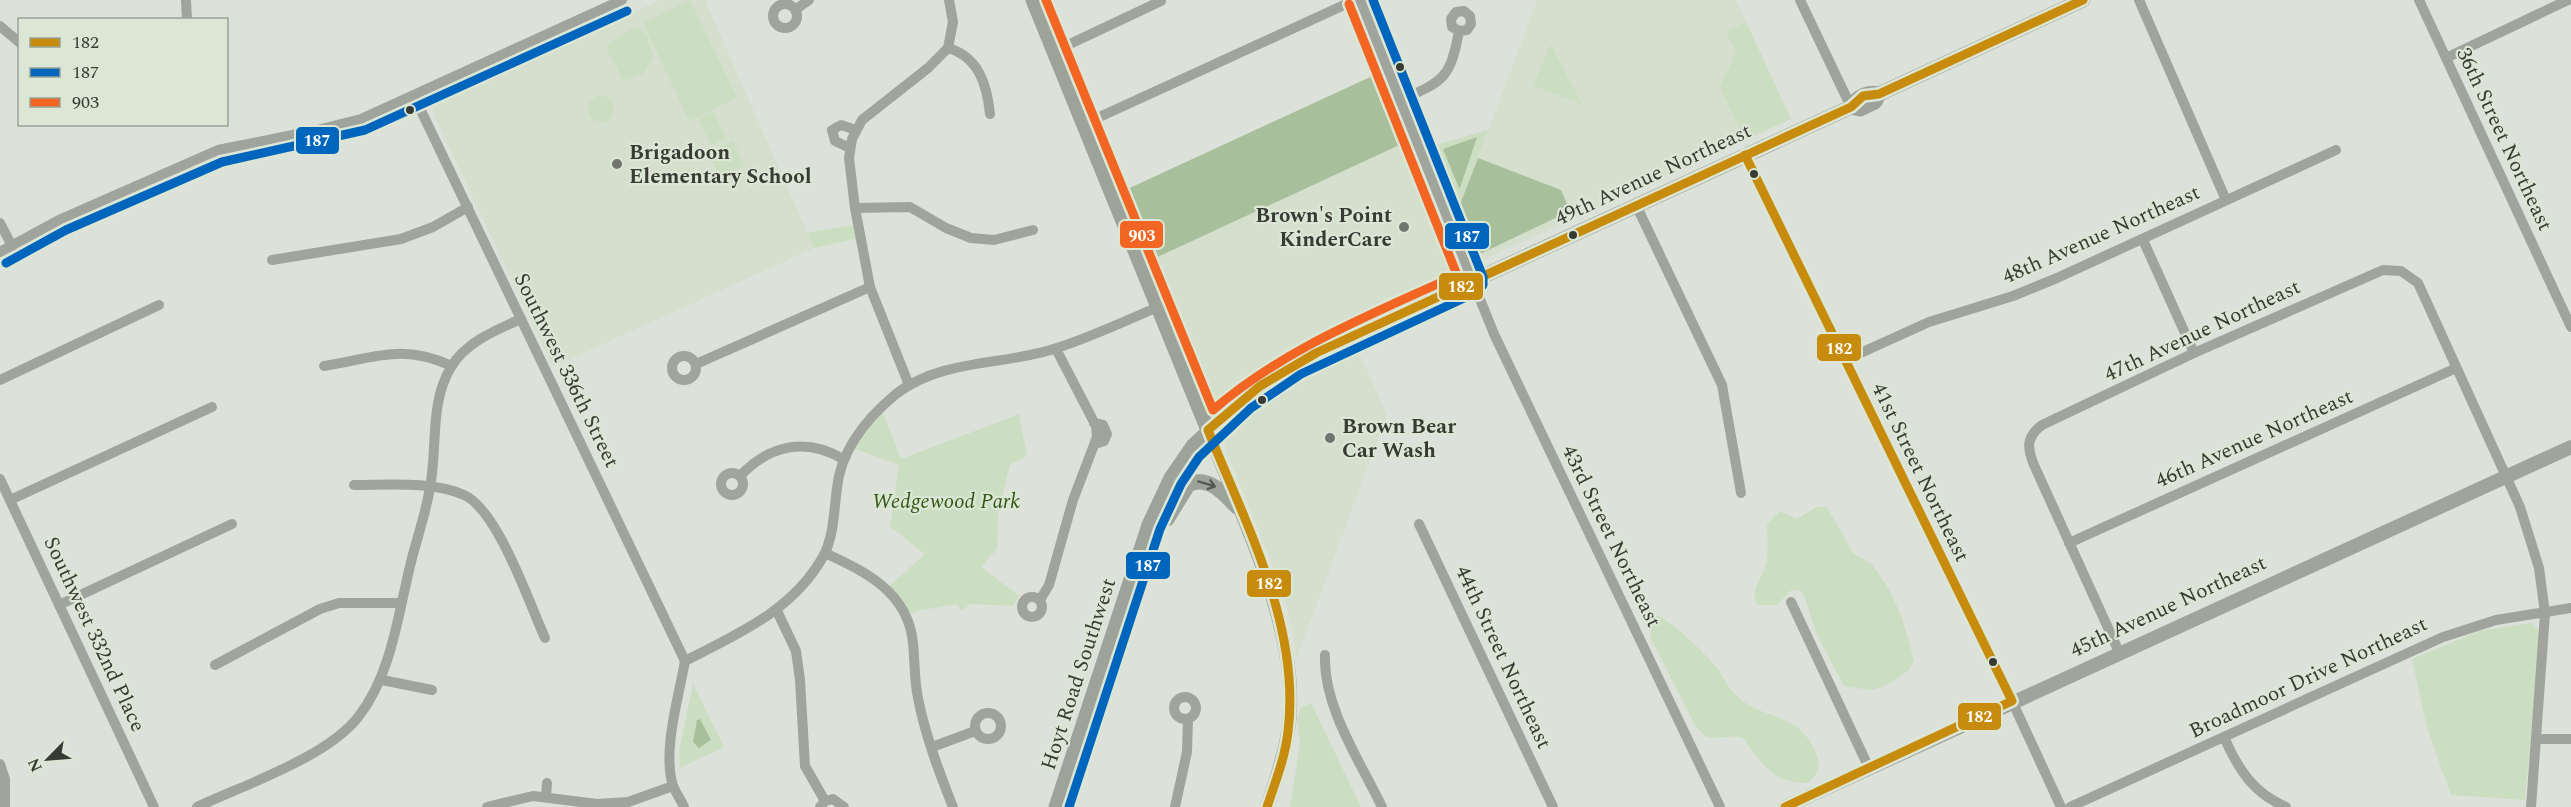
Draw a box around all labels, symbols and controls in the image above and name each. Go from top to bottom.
legend [18,18,228,126]
text: 182 [72,29,99,56]
street label: 36th Street Northeast [2447,42,2561,236]
text: 187 [72,59,99,86]
unlabelled marker [1394,61,1406,73]
text: 903 [72,89,99,116]
unlabelled marker [404,104,416,116]
street label: 49th Avenue Northeast [1550,115,1757,235]
line badge: 187 [295,126,340,155]
text: 187 [304,129,330,153]
place label: Brigadoon Elementary School [629,137,812,193]
marker: Brigadoon Elementary School [610,157,624,171]
unlabelled marker [1748,168,1760,180]
street label: 48th Avenue Northeast [1997,177,2205,293]
place label: Brown's Point KinderCare [1255,200,1392,256]
line badge: 903 [1119,220,1164,249]
marker: Brown's Point KinderCare [1397,220,1411,234]
line badge: 187 [1444,222,1490,250]
text: 903 [1129,224,1155,248]
text: 187 [1454,225,1480,249]
unlabelled marker [1567,229,1579,241]
street label: Southwest 336th Street [505,268,627,473]
street label: 47th Avenue Northeast [2099,271,2306,391]
line badge: 182 [1438,272,1484,301]
text: 182 [1448,275,1474,299]
line badge: 182 [1816,333,1862,362]
text: 182 [1826,337,1852,361]
street label: 41st Street Northeast [1863,377,1977,567]
street label: 46th Avenue Northeast [2150,381,2358,497]
unlabelled marker [1256,394,1268,406]
place label: Brown Bear Car Wash [1342,411,1456,467]
marker: Brown Bear Car Wash [1323,431,1337,445]
street label: 43rd Street Northeast [1553,440,1669,633]
one-way arrow [1197,479,1216,491]
park label: Wedgewood Park [872,486,1020,518]
street label: Southwest 332nd Place [35,531,153,737]
street label: 45th Avenue Northeast [2065,547,2272,667]
line badge: 187 [1125,551,1171,580]
text: 187 [1135,554,1161,578]
street label: 44th Street Northeast [1446,560,1560,754]
line badge: 182 [1246,569,1292,598]
text: 182 [1256,572,1282,596]
street label: Hoyt Road Southwest [1033,574,1125,774]
street label: Broadmoor Drive Northeast [2184,609,2433,747]
unlabelled marker [1987,656,1999,668]
line badge: 182 [1957,702,2002,731]
text: 182 [1966,705,1992,729]
north arrow [18,729,78,789]
text: N [22,754,49,776]

